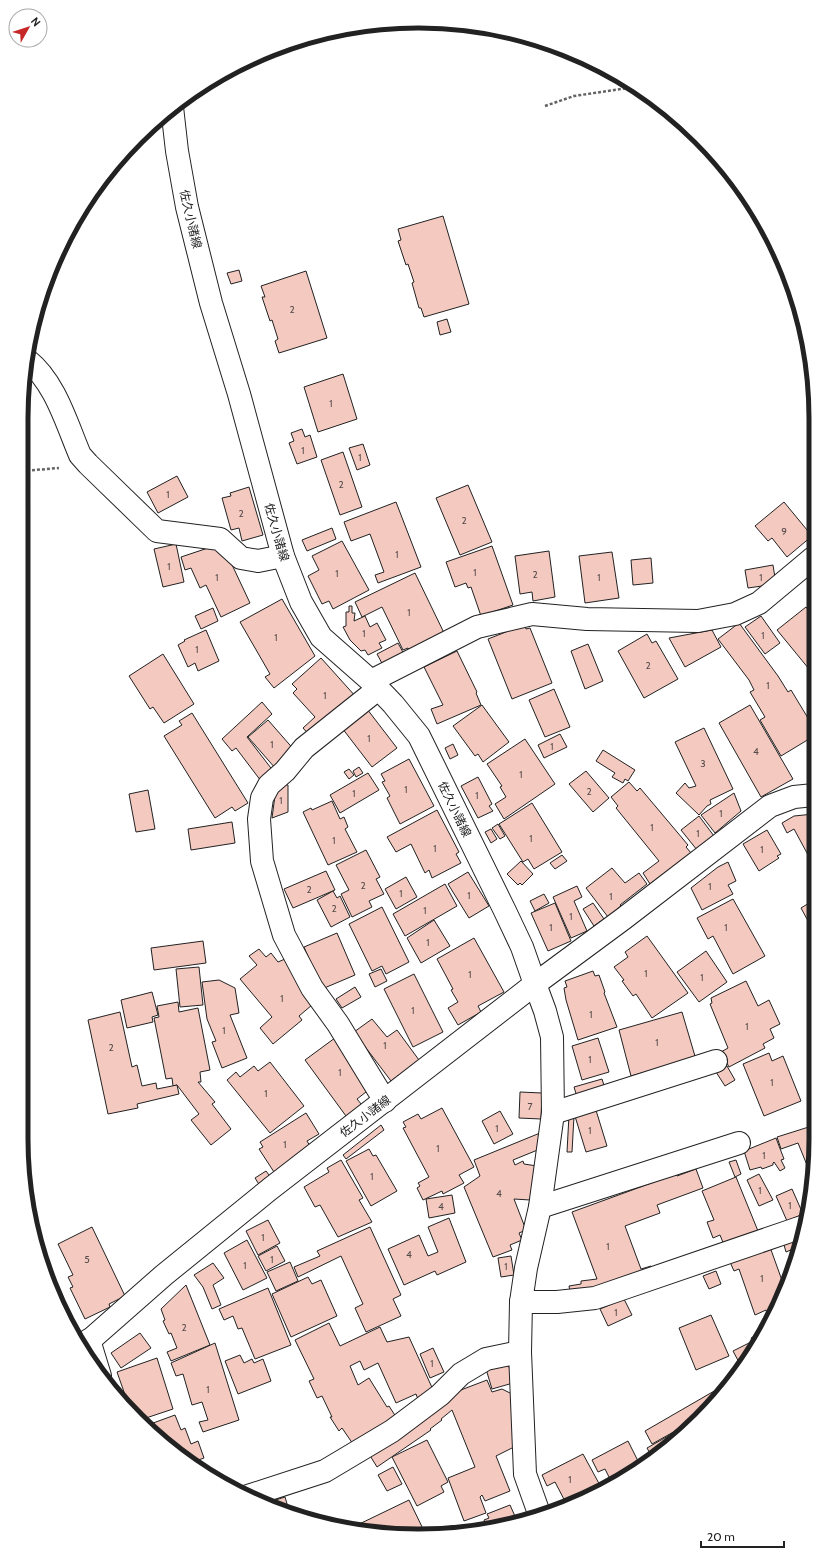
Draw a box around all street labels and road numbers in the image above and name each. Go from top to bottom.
street label: 佐久小諸線 [177,188,205,250]
street label: 佐久小諸線 [262,501,292,563]
street label: 佐久小諸線 [435,779,475,839]
street label: 佐久小諸線 [337,1092,393,1140]

